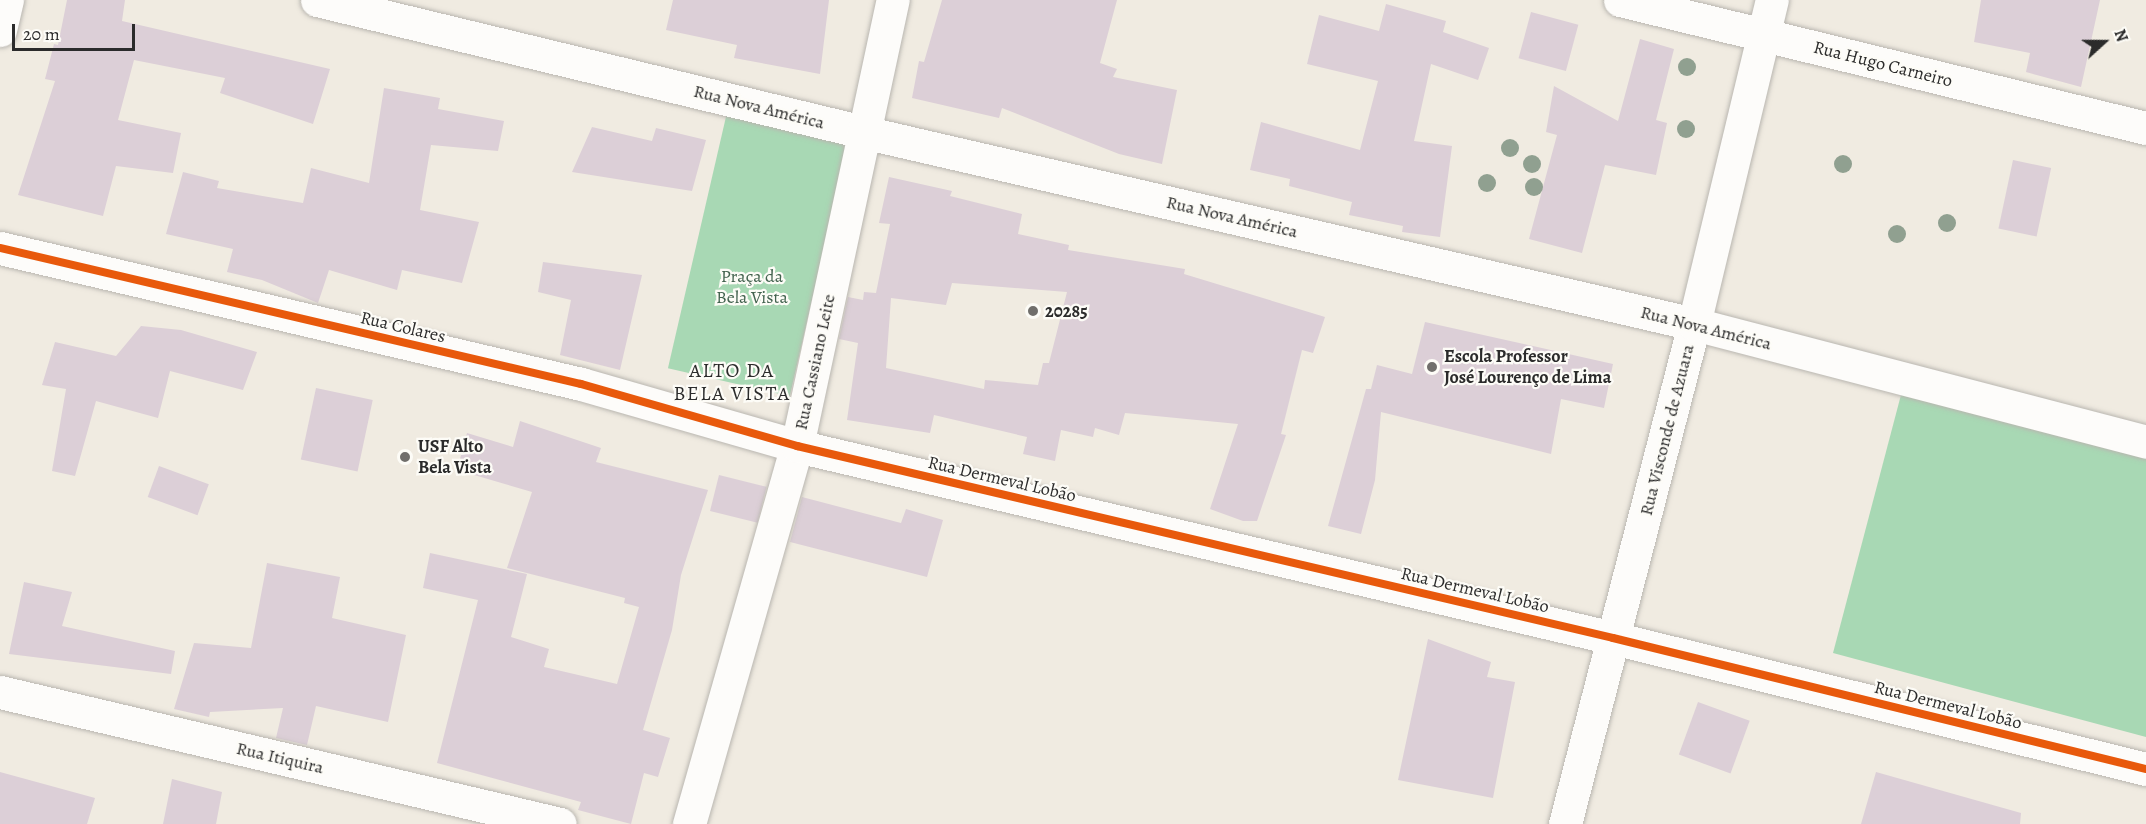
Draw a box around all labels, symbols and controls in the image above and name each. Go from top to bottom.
scale bar [15,12,138,50]
north arrow [2074,12,2134,72]
text: 20 m [23,22,60,46]
text: N [2108,26,2133,45]
street label: Rua Hugo Carneiro [1811,36,1955,92]
street label: Rua Nova América [691,80,827,134]
street label: Rua Nova América [1164,191,1300,243]
park label: Praça da Bela Vista [716,266,788,308]
street label: Rua Cassiano Leite [790,292,840,432]
place label: 20285 [1045,300,1088,322]
street label: Rua Nova América [1638,301,1774,355]
marker: 20285 [1026,304,1040,318]
street label: Rua Colares [358,307,448,347]
street label: Rua Visconde de Azuara [1635,342,1699,518]
place label: Escola Professor José Lourenço de Lima [1444,346,1611,388]
district label: ALTO DA BELA VISTA [673,358,791,405]
marker: Escola Professor José Lourenço de Lima [1425,360,1439,374]
place label: USF Alto Bela Vista [418,436,492,478]
marker: USF Alto Bela Vista [396,448,414,466]
street label: Rua Dermeval Lobão [926,451,1078,507]
street label: Rua Dermeval Lobão [1399,562,1551,618]
street label: Rua Dermeval Lobão [1872,676,2024,734]
street label: Rua Itiquira [234,737,326,779]

